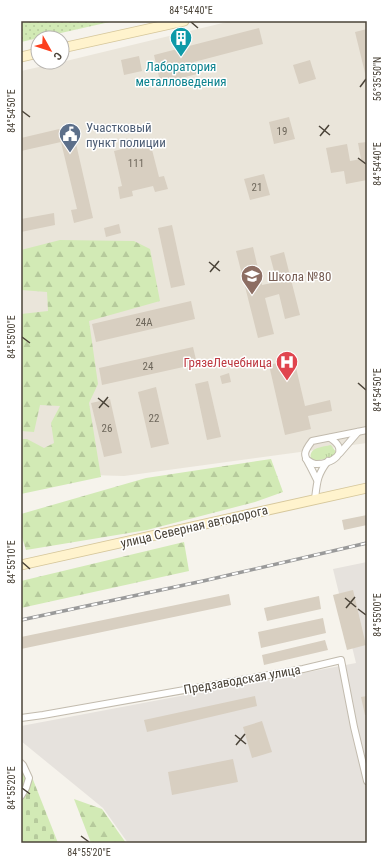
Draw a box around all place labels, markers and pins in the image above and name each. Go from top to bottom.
building icon: Лаборатория металловедения [168,25,194,58]
place label: Лаборатория металловедения [135,59,227,89]
place label: Участковый пункт полиции [86,120,166,150]
public building icon: Участковый пункт полиции [57,121,83,154]
school or university icon: Школа №80 [239,263,265,296]
place label: Школа №80 [268,269,331,284]
hospital icon: ГрязеЛечебница [274,349,300,382]
place label: ГрязеЛечебница [183,355,272,370]

